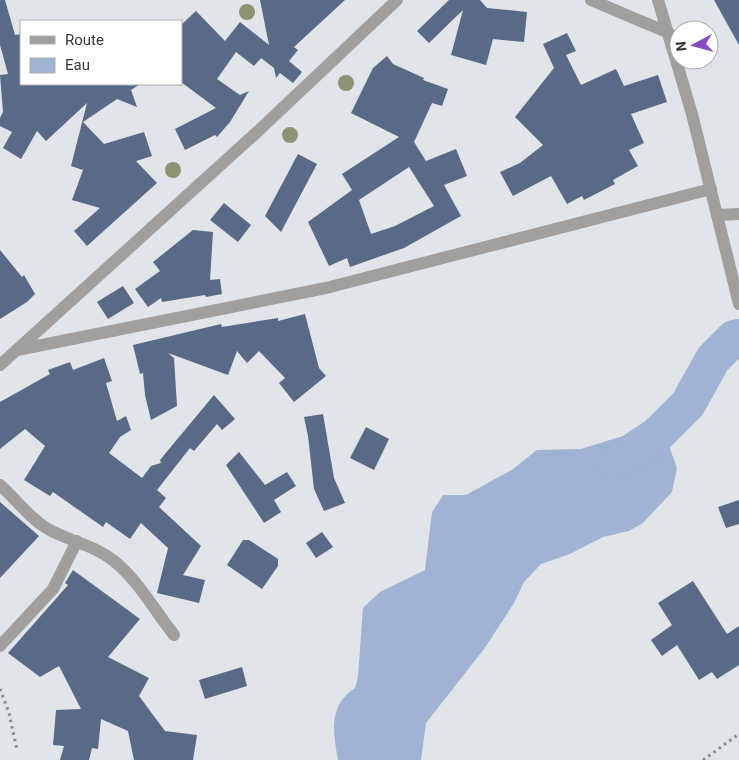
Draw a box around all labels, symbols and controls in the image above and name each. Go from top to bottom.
legend [20,20,182,85]
north arrow [669,20,719,70]
text: Route [65,31,104,49]
text: N [673,41,690,52]
text: Eau [65,56,90,74]

